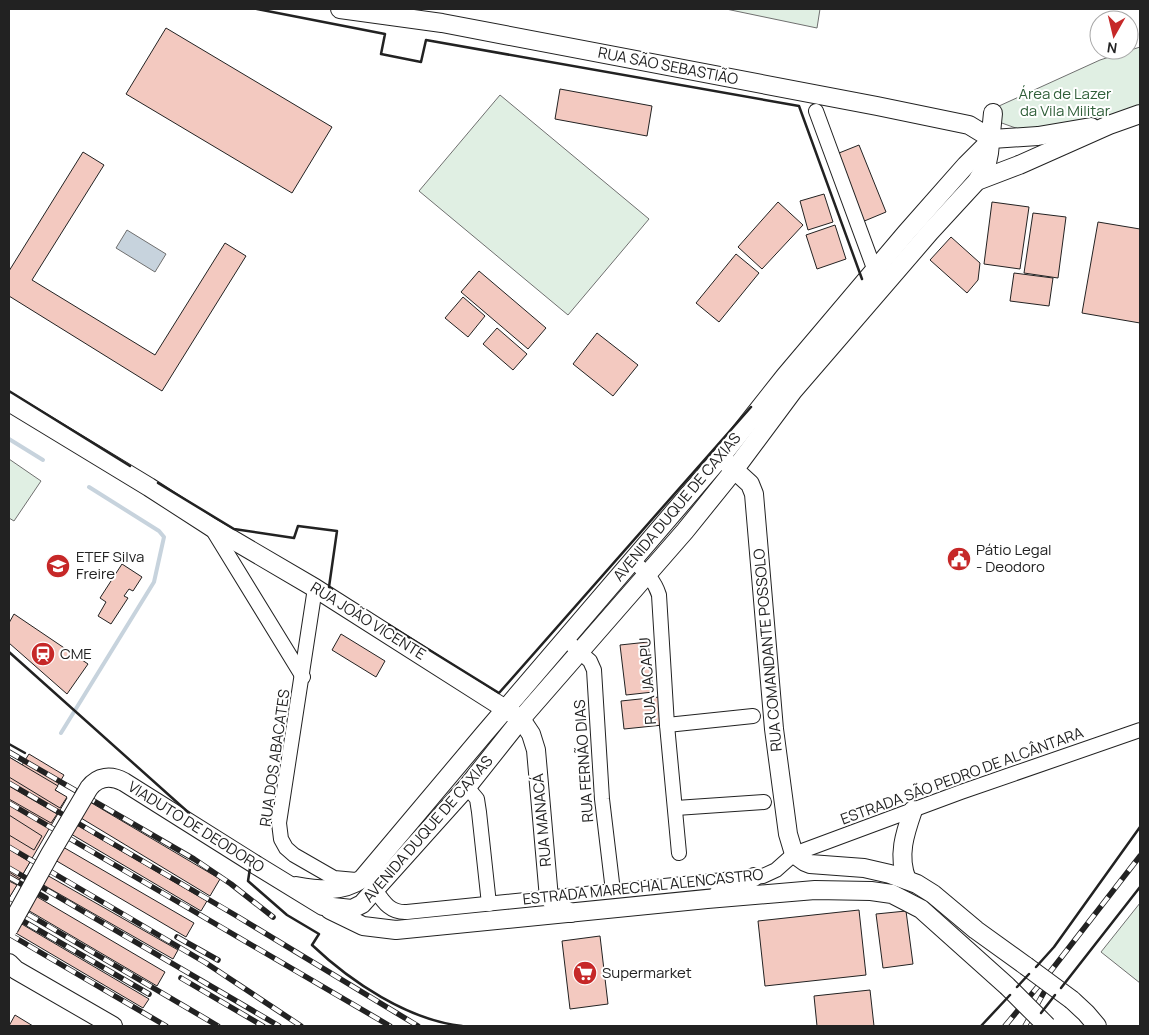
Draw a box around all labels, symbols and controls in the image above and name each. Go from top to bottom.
north arrow [1089,10,1139,60]
text: N [1106,38,1118,58]
street label: RUA SÃO SEBASTIÃO [596,42,740,89]
park label: Área de Lazer da Vila Militar [1019,83,1112,121]
street label: AVENIDA DUQUE DE CAXIAS [608,428,745,586]
place label: Pátio Legal - Deodoro [976,539,1052,577]
place label: ETEF Silva Freire [76,546,144,584]
public building icon: Pátio Legal - Deodoro [946,546,972,572]
street label: RUA COMANDANTE POSSOLO [748,548,787,752]
school or university icon: ETEF Silva Freire [45,553,71,579]
street label: RUA JOÃO VICENTE [307,577,430,665]
street label: RUA JACAPU [634,637,661,725]
station icon: CME [30,641,56,667]
place label: CME [60,643,92,664]
street label: RUA DOS ABACATES [254,688,295,828]
street label: RUA FERNÃO DIAS [569,699,598,823]
street label: ESTRADA SÃO PEDRO DE ALCÂNTARA [838,722,1087,829]
street label: AVENIDA DUQUE DE CAXIAS [358,751,497,907]
street label: RUA MANACÁ [527,772,556,868]
street label: VIADUTO DE DEODORO [124,776,269,877]
street label: ESTRADA MARECHAL ALENCASTRO [522,863,764,910]
supermarket icon: Supermarket [572,960,598,986]
place label: Supermarket [602,962,692,983]

